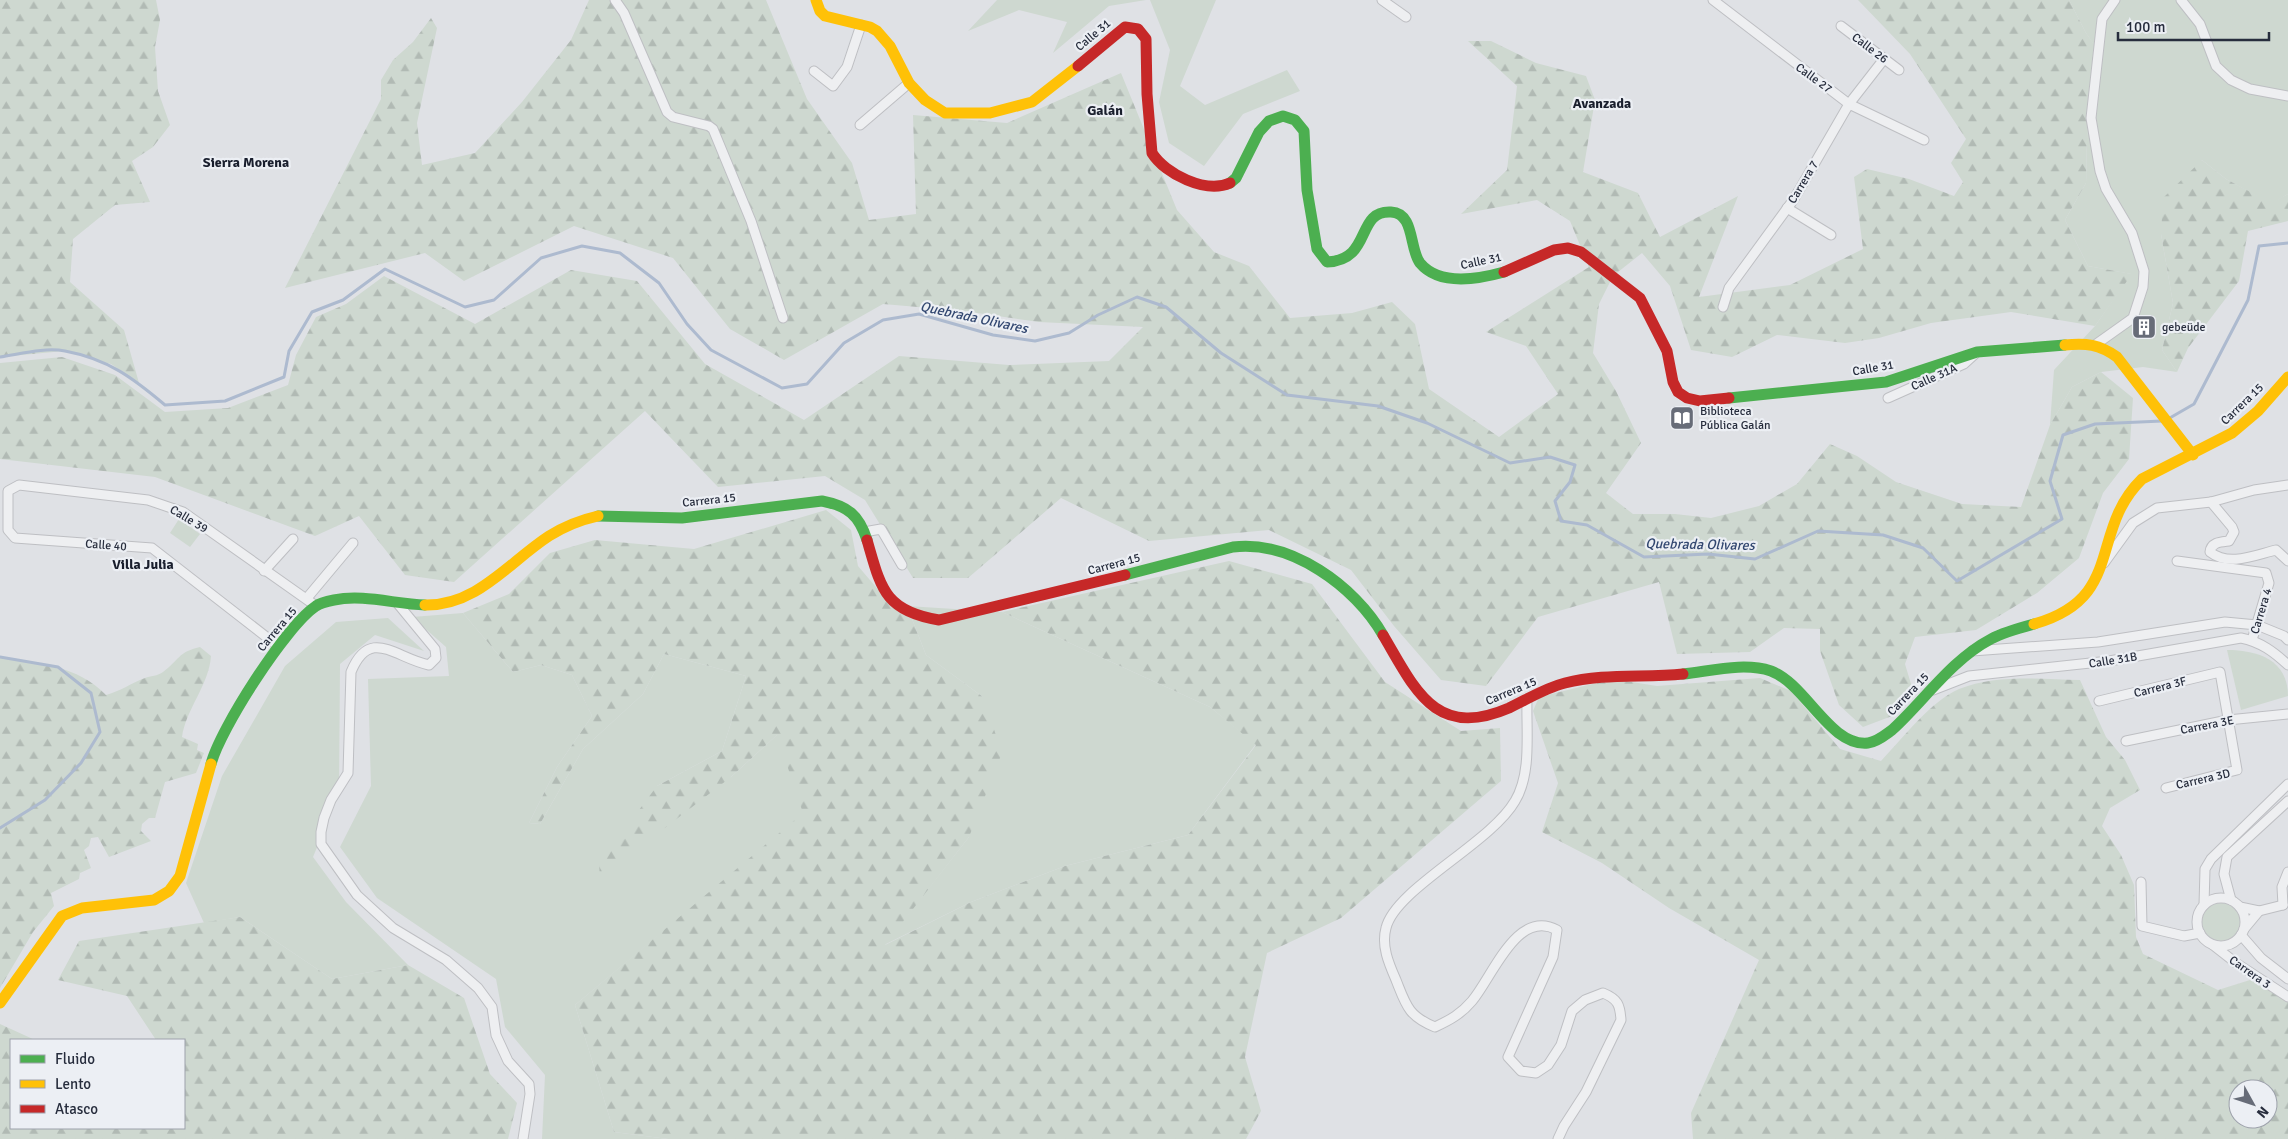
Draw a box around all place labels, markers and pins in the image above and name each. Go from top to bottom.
building icon: gebeüde [2131,314,2157,340]
place label: gebeüde [2162,320,2206,335]
place label: Biblioteca Pública Galán [1700,404,1771,433]
library icon: Biblioteca Pública Galán [1669,405,1695,431]

